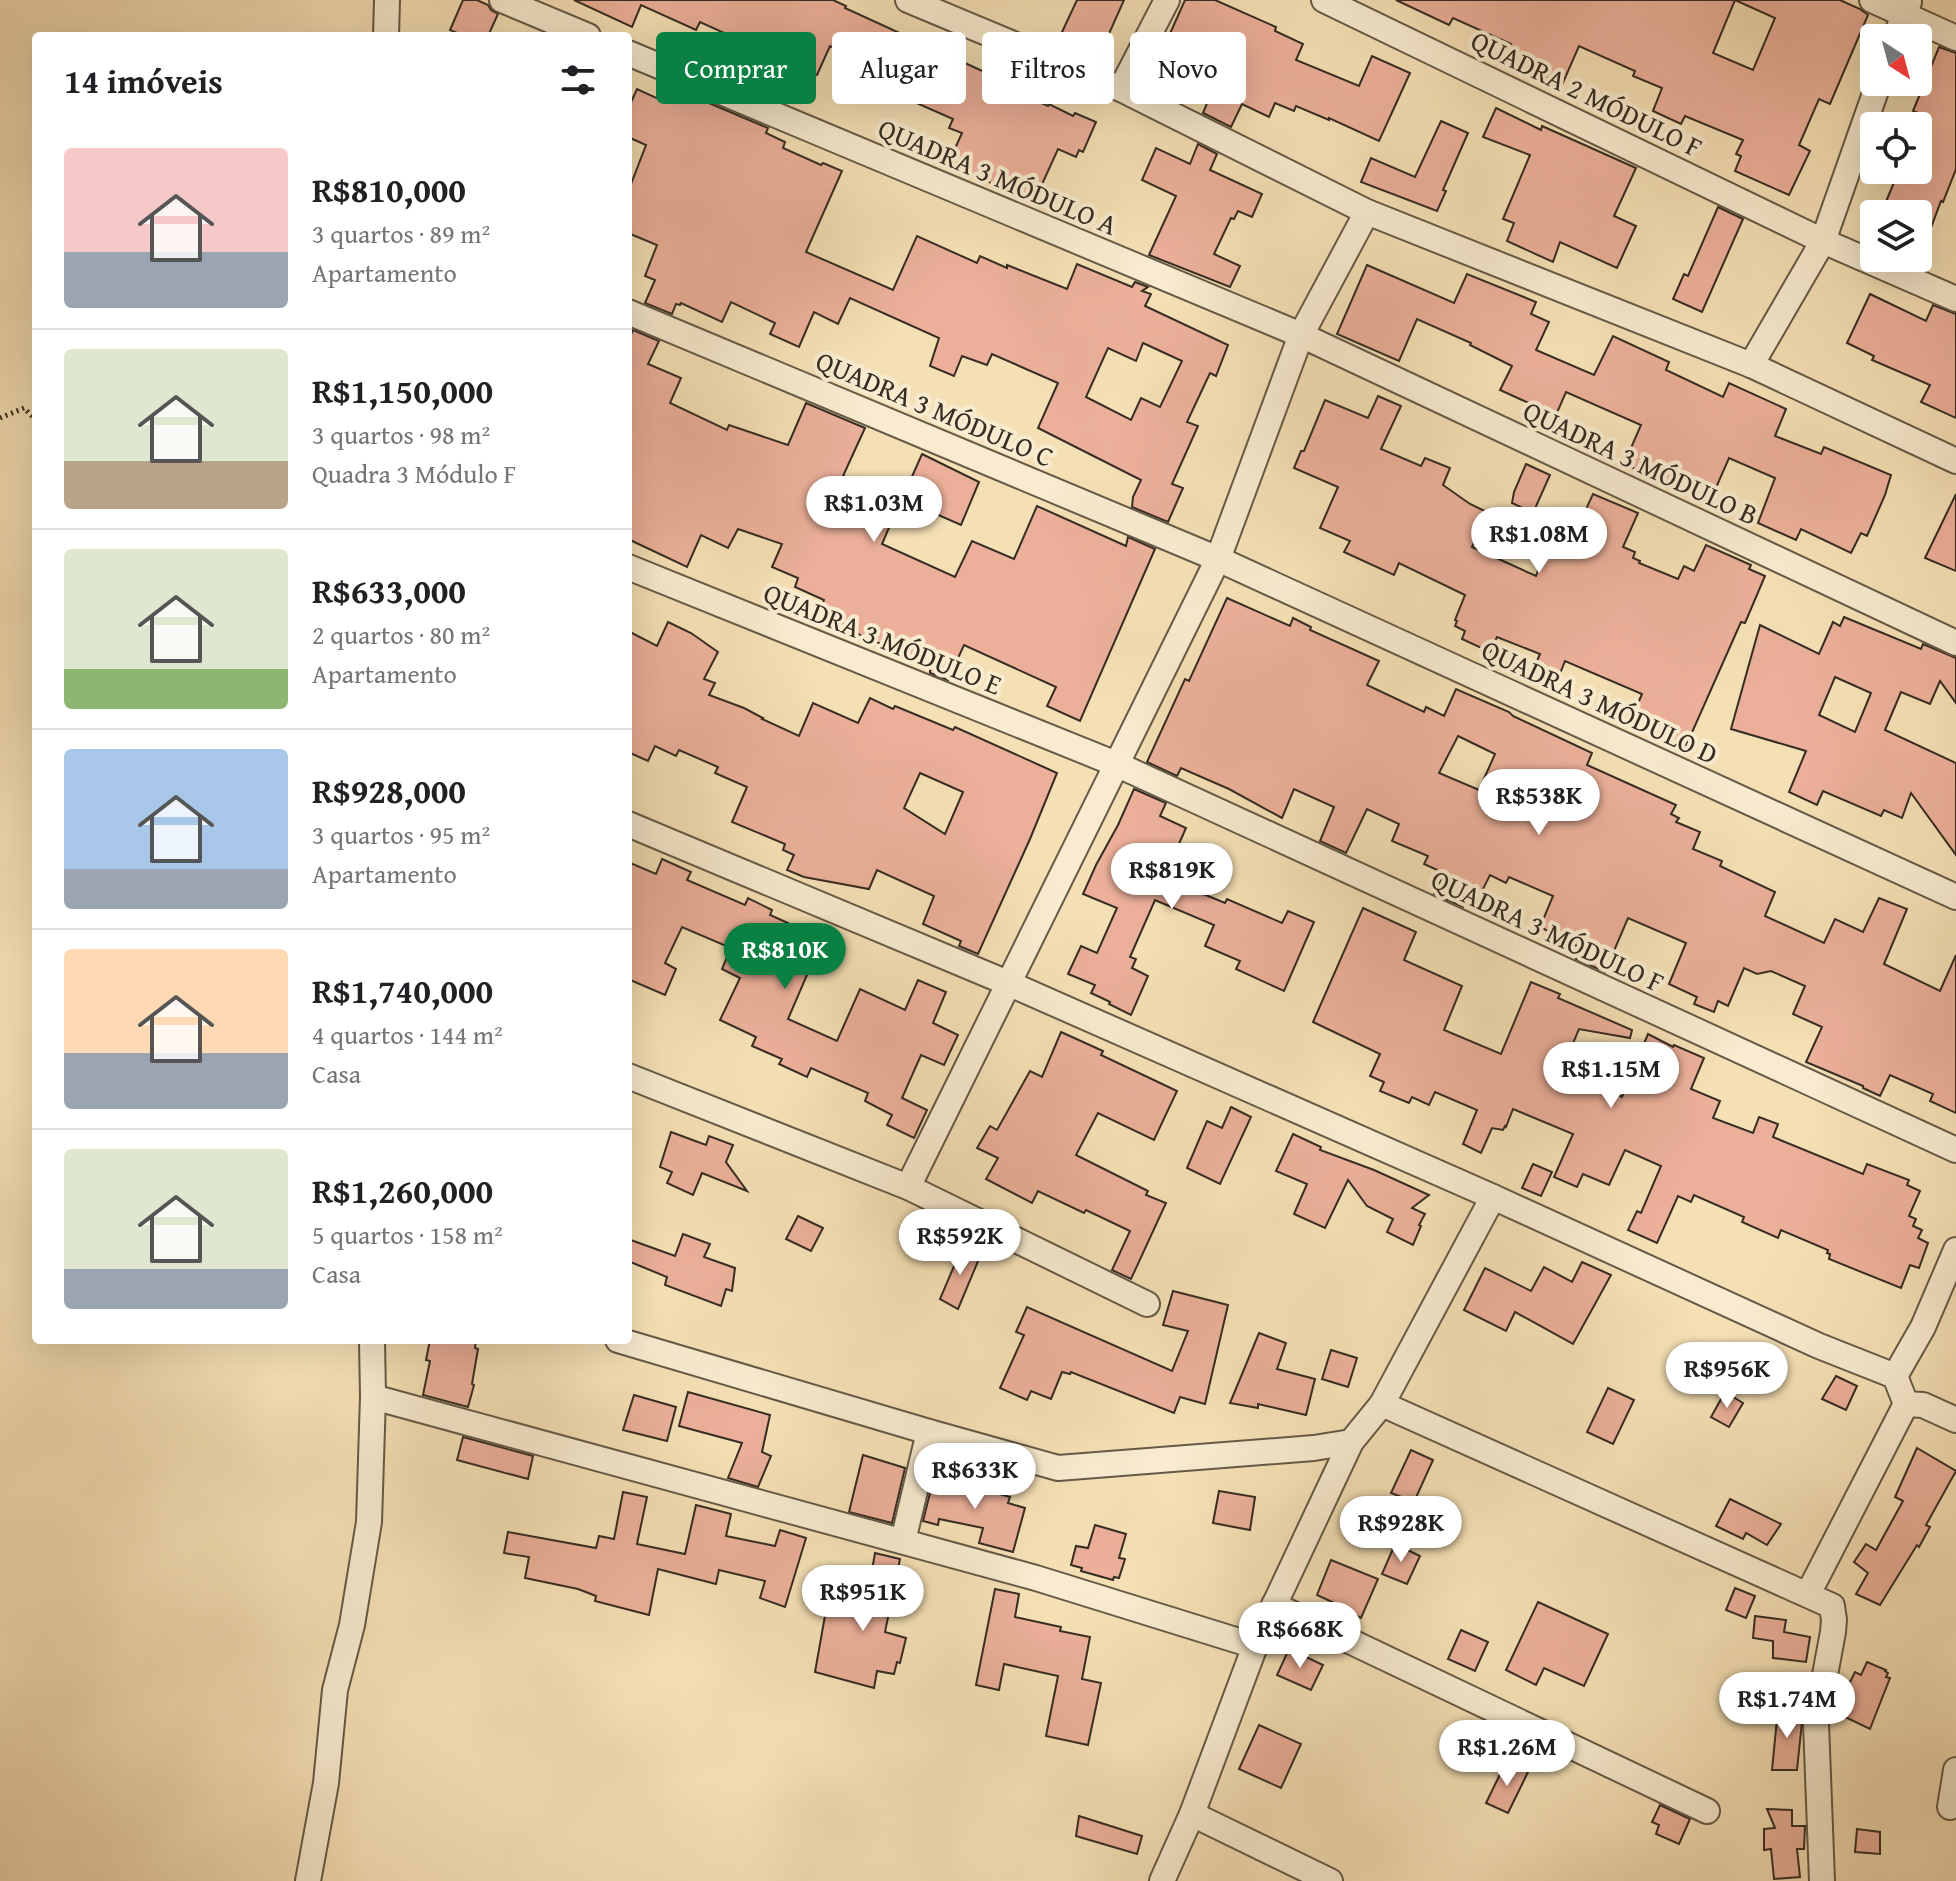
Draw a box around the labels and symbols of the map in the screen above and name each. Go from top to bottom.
street label: QUADRA 2 MÓDULO F [1464,19,1710,167]
north arrow [1860,24,1932,96]
street label: QUADRA 3 MÓDULO A [872,107,1124,245]
street label: QUADRA 3 MÓDULO C [810,339,1060,477]
street label: QUADRA 3 MÓDULO B [1517,390,1765,534]
pin: R$1.03M [800,476,948,544]
pin: R$1.08M [1465,507,1613,575]
street label: QUADRA 3 MÓDULO E [758,572,1008,704]
street label: QUADRA 3 MÓDULO D [1475,628,1725,774]
pin: R$538K [1474,769,1604,837]
pin: R$819K [1107,843,1237,911]
street label: QUADRA 3 MÓDULO F [1425,858,1671,1002]
pin: R$810K [720,923,850,991]
pin: R$1.15M [1537,1042,1685,1110]
pin: R$592K [895,1209,1025,1277]
pin: R$956K [1662,1342,1792,1410]
pin: R$633K [910,1443,1040,1511]
pin: R$928K [1336,1496,1466,1564]
pin: R$951K [798,1565,928,1633]
pin: R$668K [1235,1602,1365,1670]
pin: R$1.74M [1713,1672,1861,1740]
pin: R$1.26M [1433,1720,1581,1788]

